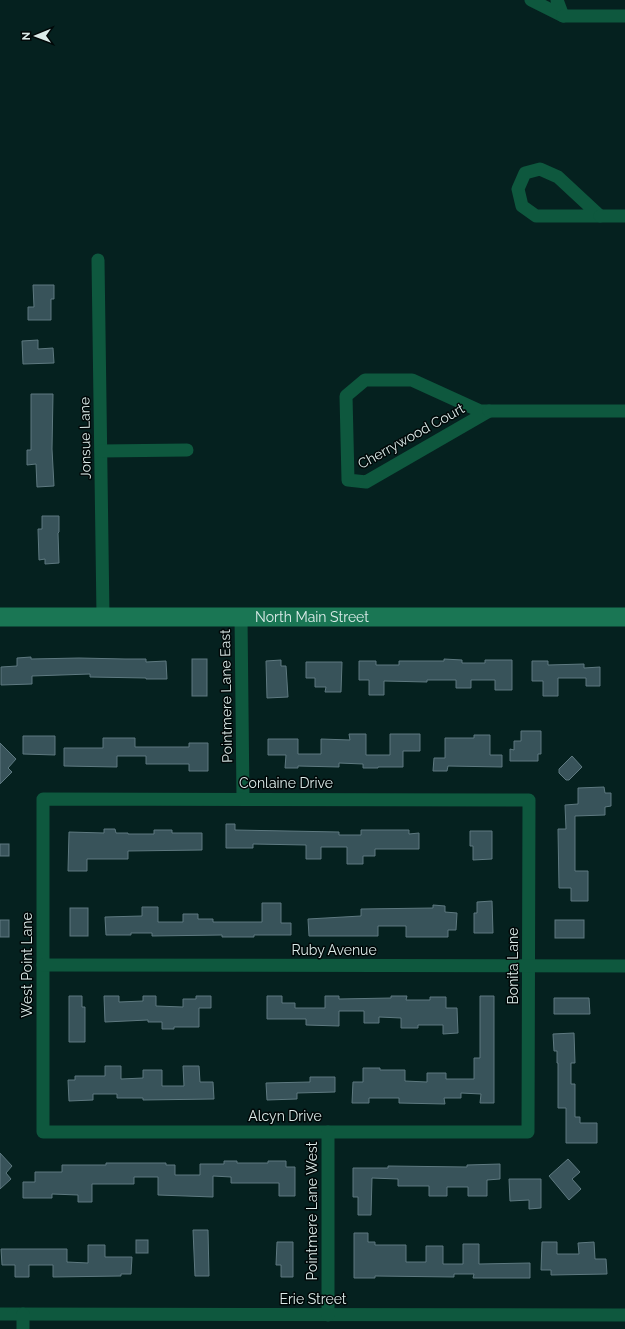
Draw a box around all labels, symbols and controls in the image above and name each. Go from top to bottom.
north arrow [16,16,56,56]
text: N [20,32,33,40]
street label: Jonsue Lane [76,397,94,479]
street label: Cherrywood Court [355,400,467,472]
street label: North Main Street [255,609,369,625]
street label: Pointmere Lane East [217,629,235,763]
street label: Conlaine Drive [239,775,333,791]
street label: West Point Lane [19,912,35,1018]
street label: Bonita Lane [505,928,521,1004]
street label: Ruby Avenue [291,942,377,958]
street label: Alcyn Drive [248,1108,322,1124]
street label: Pointmere Lane West [304,1141,320,1280]
street label: Erie Street [279,1291,347,1307]

